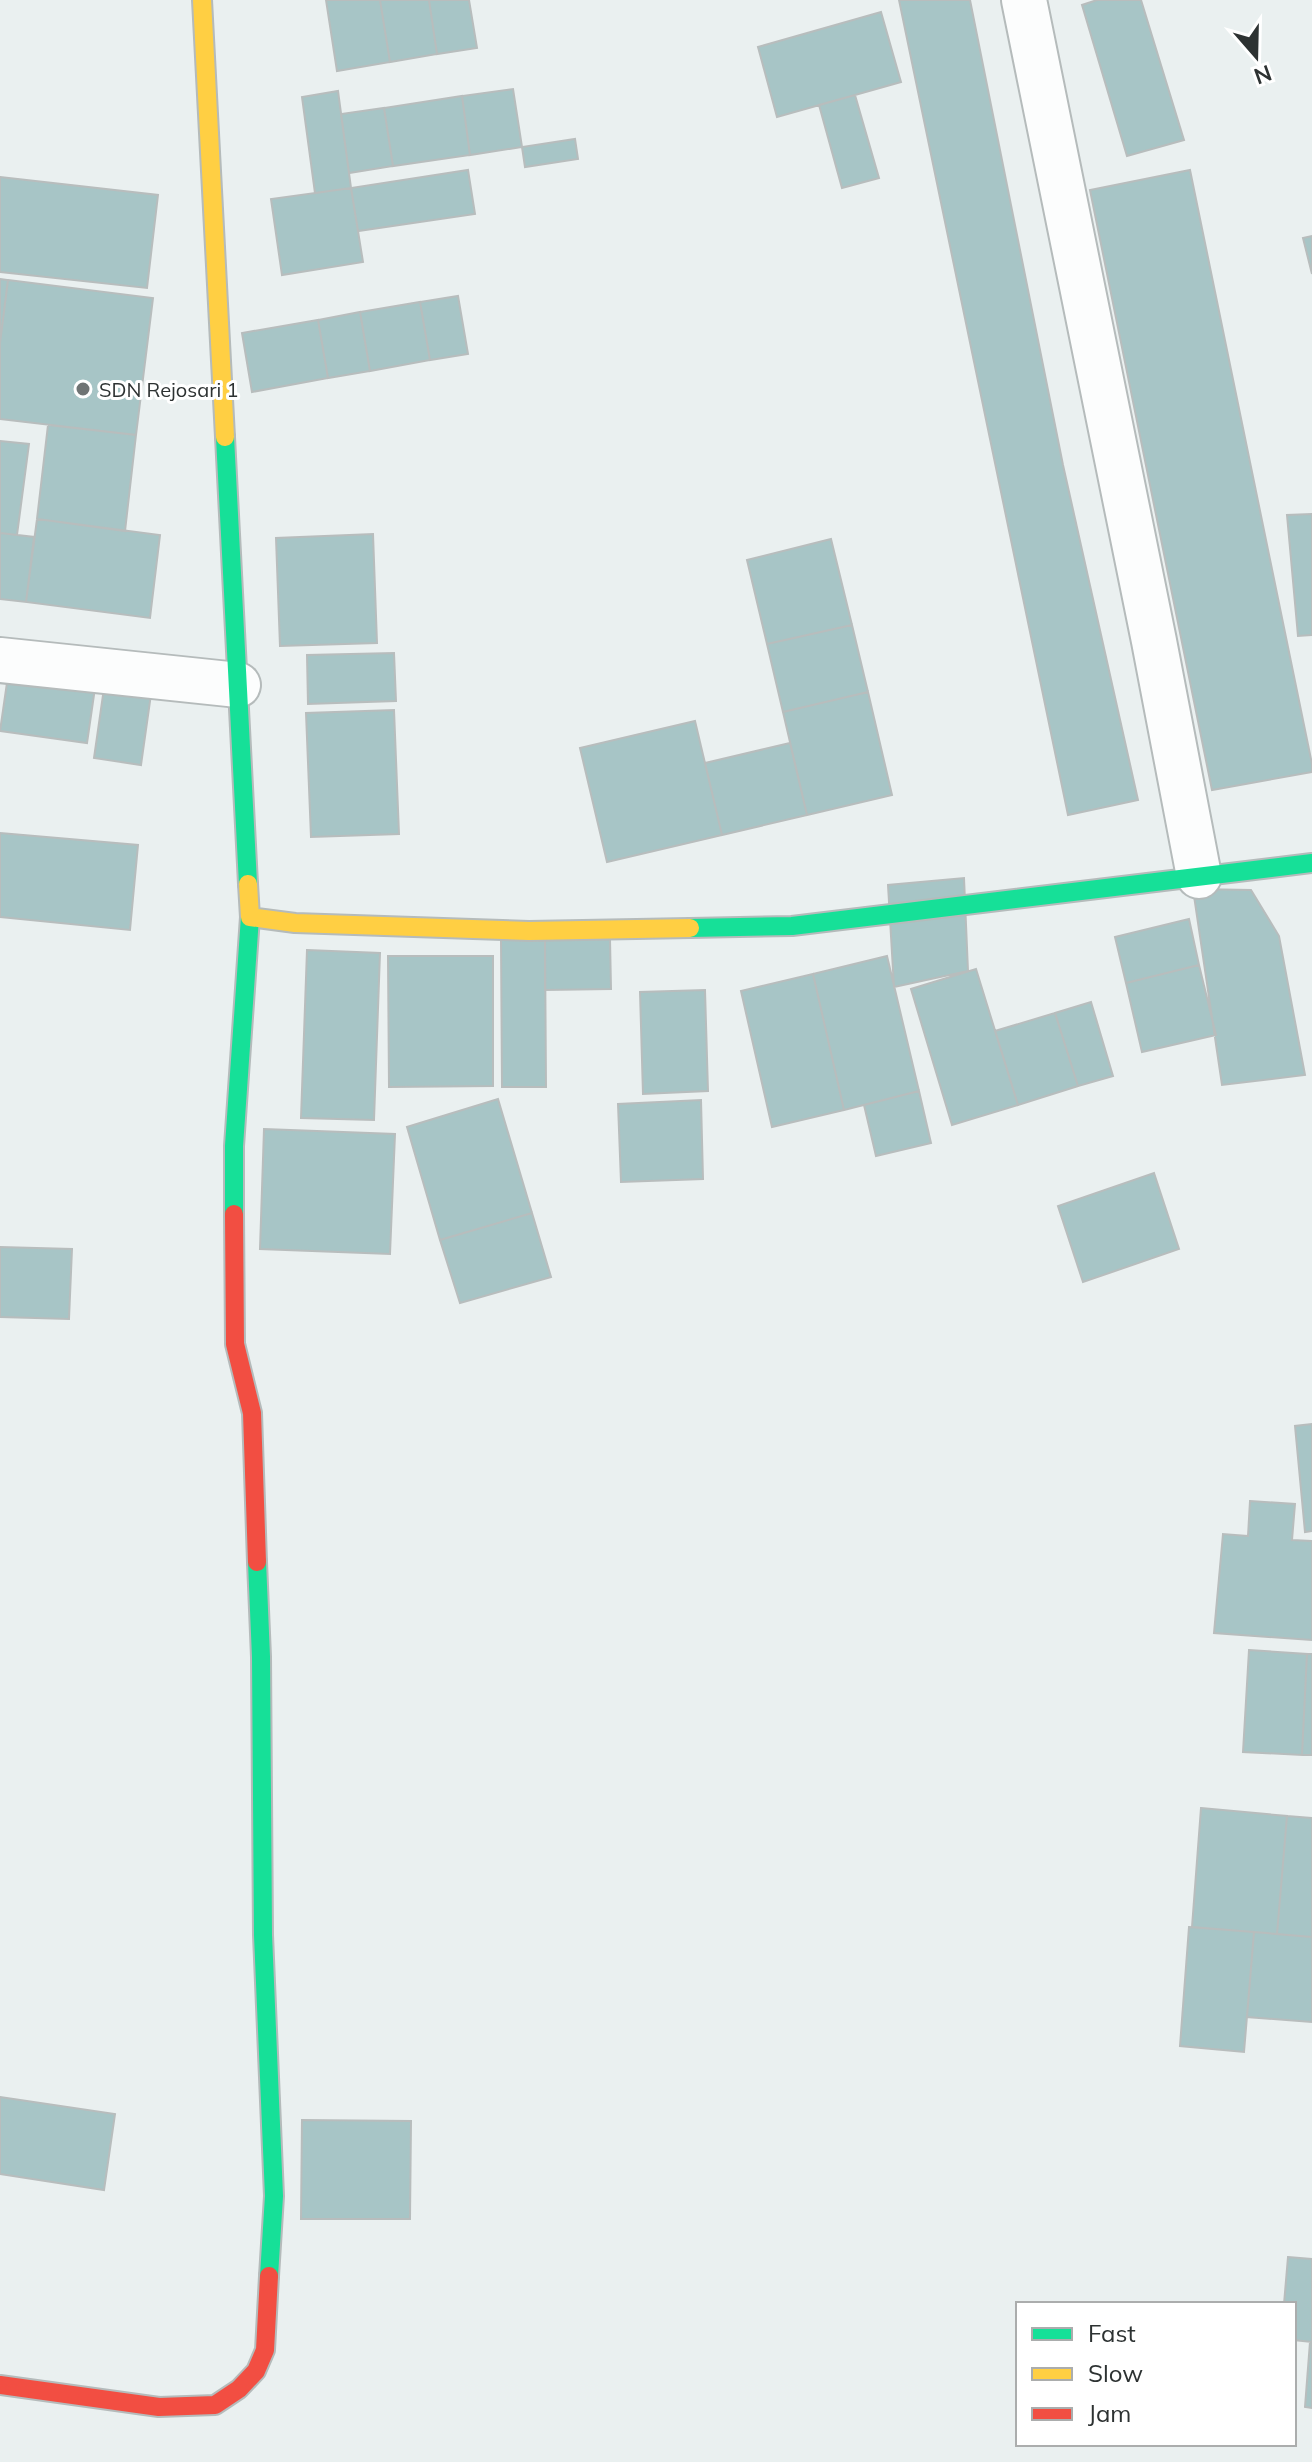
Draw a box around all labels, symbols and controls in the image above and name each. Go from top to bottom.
north arrow [1216,16,1296,96]
text: N [1250,59,1275,91]
place label: SDN Rejosari 1 [99,377,238,402]
marker: SDN Rejosari 1 [74,380,92,398]
legend [1016,2302,1296,2446]
text: Fast [1088,2318,1136,2348]
text: Slow [1088,2358,1143,2388]
text: Jam [1088,2398,1131,2428]

